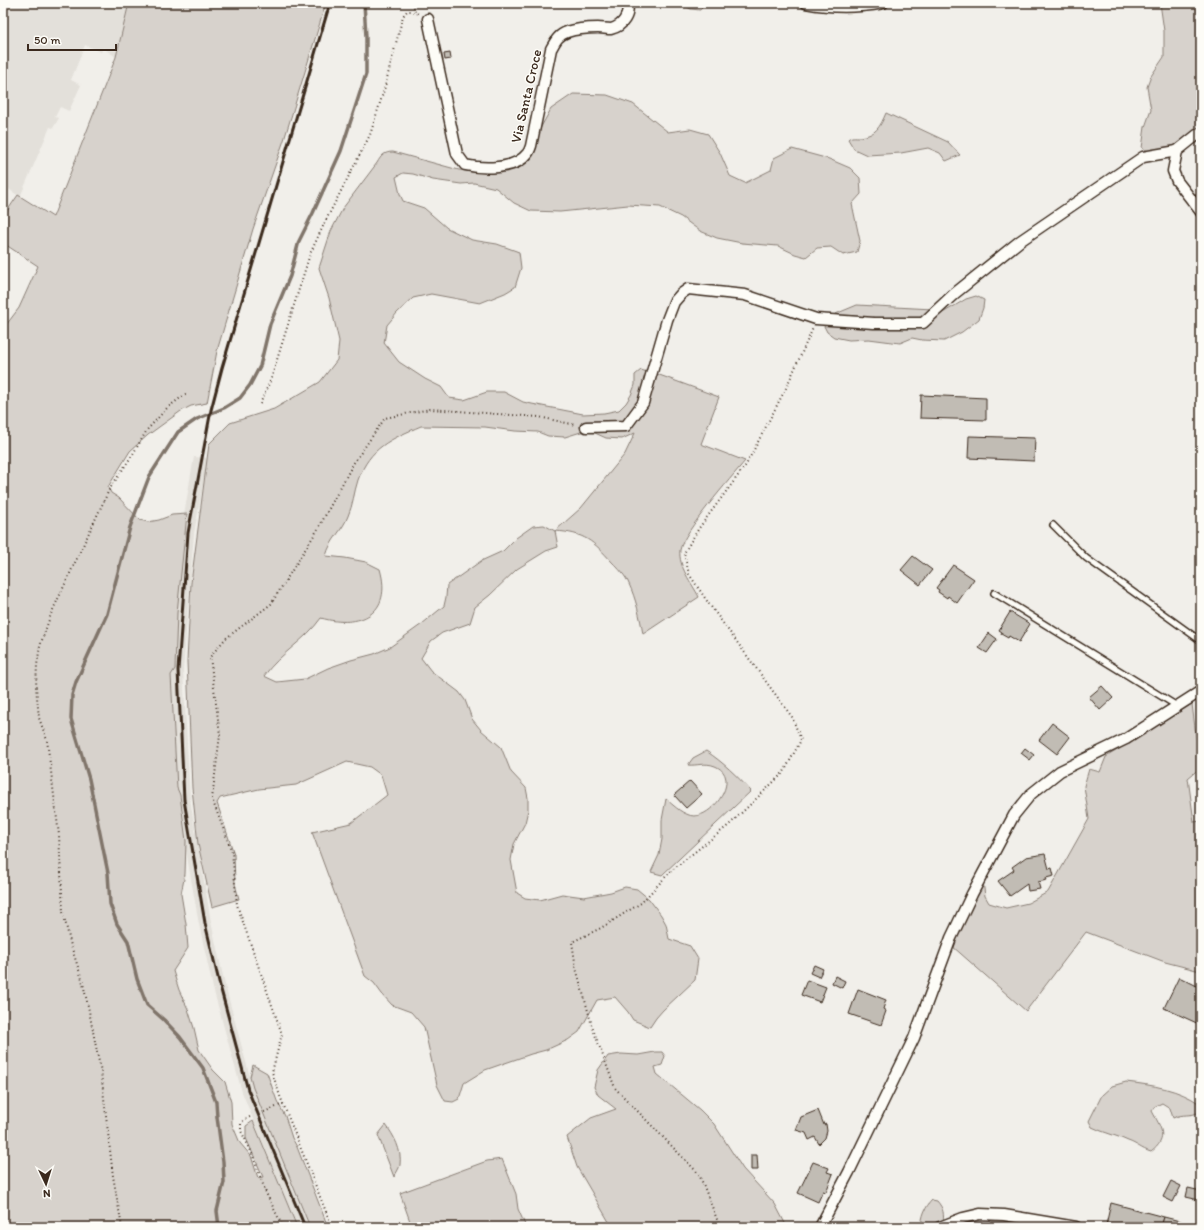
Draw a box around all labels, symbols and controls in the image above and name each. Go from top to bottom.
scale bar [28,26,116,52]
text: 50 m [34,33,60,47]
street label: Via Santa Croce [507,47,546,145]
north arrow [26,1164,66,1204]
text: N [42,1187,51,1200]

